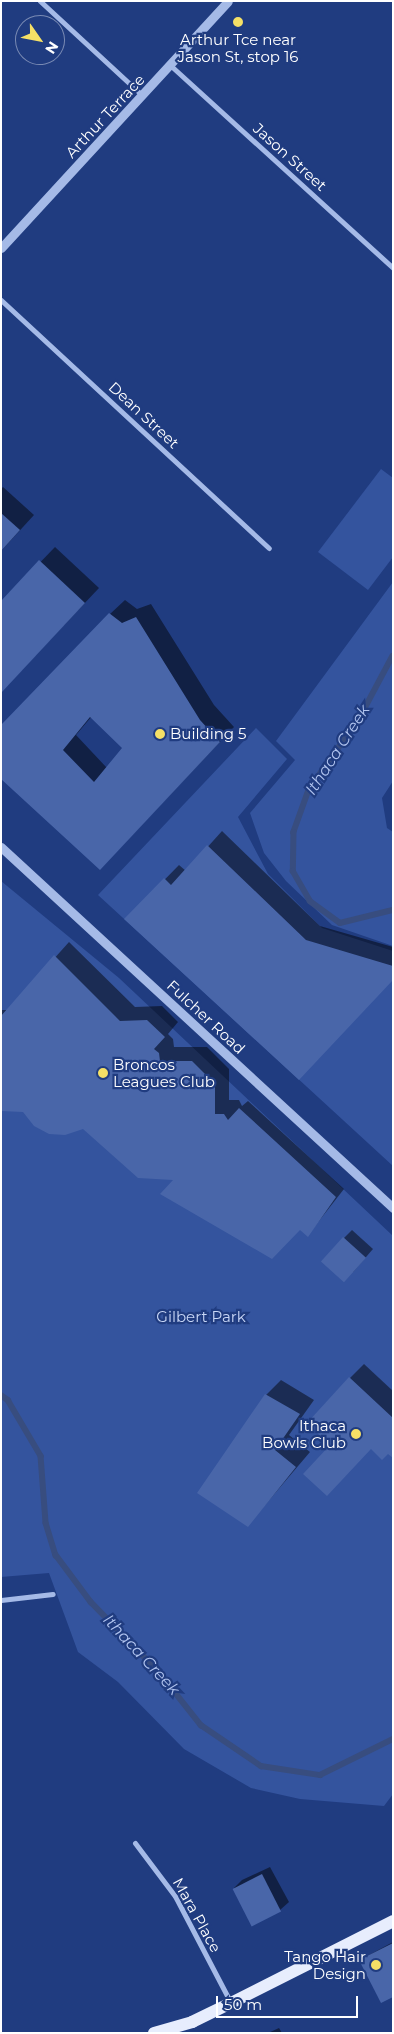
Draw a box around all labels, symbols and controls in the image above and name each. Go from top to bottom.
north arrow [15,15,65,65]
marker: Arthur Tce near Jason St, stop 16 [232,16,244,28]
place label: Arthur Tce near Jason St, stop 16 [178,30,298,65]
text: N [41,38,62,57]
street label: Arthur Terrace [62,71,148,161]
street label: Jason Street [250,119,330,195]
street label: Dean Street [105,378,183,452]
water label: Ithaca Creek [302,701,374,799]
place label: Building 5 [170,725,246,743]
marker: Building 5 [154,728,166,740]
street label: Fulcher Road [163,976,249,1058]
place label: Broncos Leagues Club [113,1055,215,1090]
marker: Broncos Leagues Club [97,1067,109,1079]
park label: Gilbert Park [156,1308,246,1326]
place label: Ithaca Bowls Club [262,1416,346,1451]
marker: Ithaca Bowls Club [350,1428,362,1440]
water label: Ithaca Creek [99,1611,183,1699]
street label: Mara Place [169,1875,225,1955]
place label: Tango Hair Design [284,1947,366,1982]
marker: Tango Hair Design [370,1959,382,1971]
scale bar [219,1986,362,2018]
text: 50 m [224,1995,262,2014]

